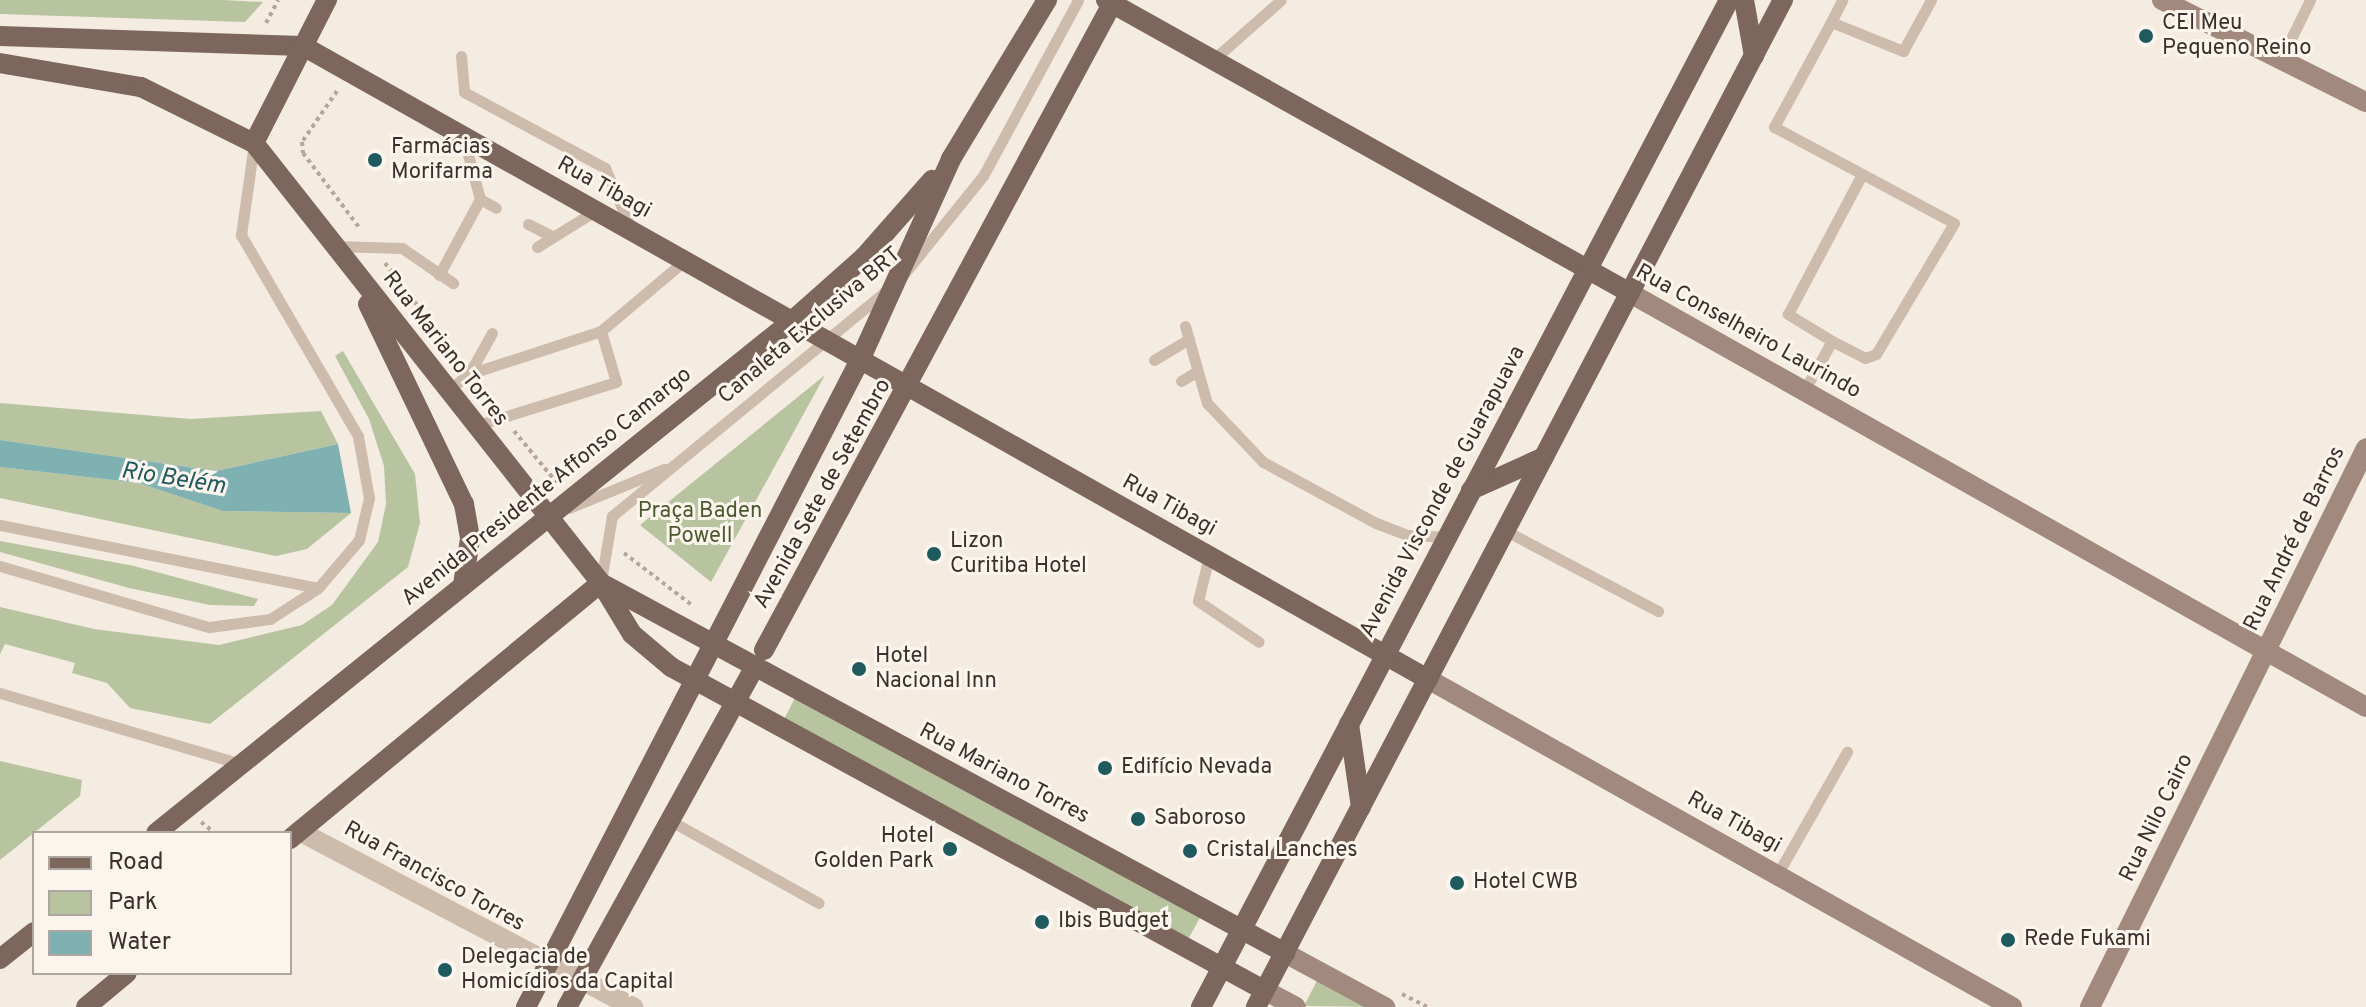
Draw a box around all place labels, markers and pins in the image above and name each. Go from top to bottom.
place label: CEI Meu Pequeno Reino [2162,10,2312,62]
marker: CEI Meu Pequeno Reino [2137,27,2155,45]
place label: Farmácias Morifarma [391,134,493,186]
marker: Farmácias Morifarma [366,151,384,169]
place label: Lizon Curitiba Hotel [950,528,1087,580]
marker: Lizon Curitiba Hotel [925,545,943,563]
place label: Hotel Nacional Inn [875,643,997,694]
marker: Hotel Nacional Inn [850,660,868,678]
place label: Edifício Nevada [1121,755,1272,781]
marker: Edifício Nevada [1096,759,1114,777]
place label: Saboroso [1154,806,1246,832]
marker: Saboroso [1129,810,1147,828]
place label: Hotel Golden Park [813,823,934,874]
place label: Cristal Lanches [1206,838,1357,864]
marker: Hotel Golden Park [941,840,959,858]
marker: Cristal Lanches [1181,842,1199,860]
place label: Hotel CWB [1473,870,1578,896]
marker: Hotel CWB [1448,874,1466,892]
place label: Ibis Budget [1058,909,1169,935]
marker: Ibis Budget [1033,913,1051,931]
place label: Rede Fukami [2024,927,2151,953]
marker: Rede Fukami [1999,931,2017,949]
place label: Delegacia de Homicídios da Capital [461,944,674,996]
marker: Delegacia de Homicídios da Capital [436,961,454,979]

